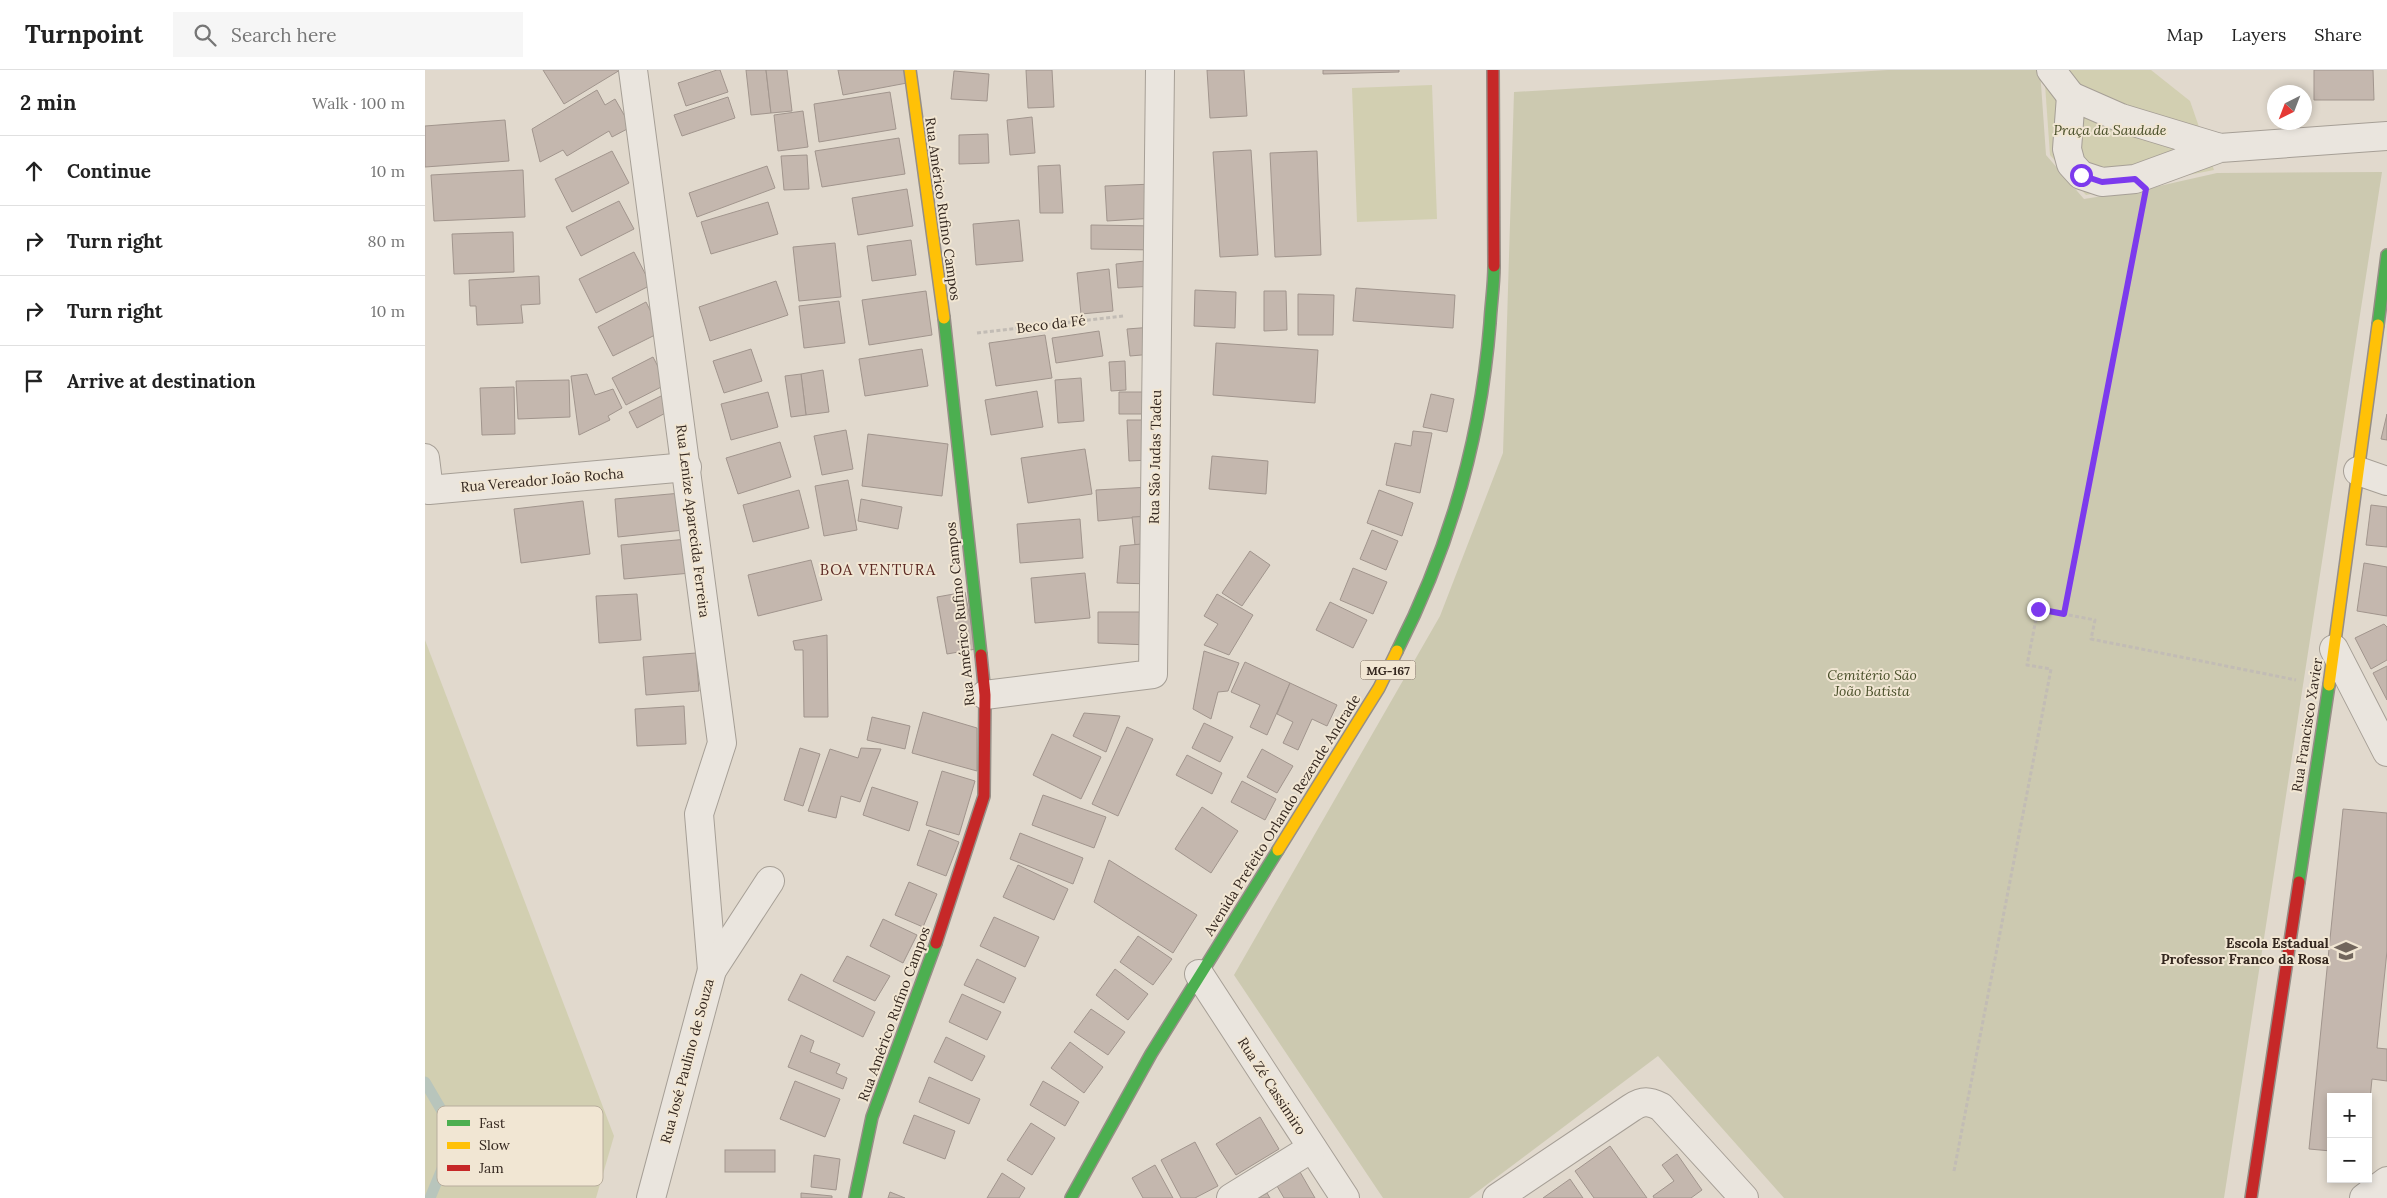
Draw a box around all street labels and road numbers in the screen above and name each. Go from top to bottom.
street label: Rua Américo Rufino Campos [921,116,965,302]
street label: Beco da Fé [1015,311,1087,337]
street label: Rua São Judas Tadeu [1145,390,1165,524]
street label: Rua Lenize Aparecida Ferreira [672,423,714,619]
street label: Rua Vereador João Rocha [460,464,624,496]
street label: Rua Américo Rufino Campos [941,521,979,707]
street label: Rua Francisco Xavier [2288,657,2326,793]
road number: MG-167 [1361,660,1415,680]
street label: Avenida Prefeito Orlando Rezende Andrade [1199,691,1364,940]
street label: Rua Américo Rufino Campos [854,924,934,1104]
street label: Rua José Paulino de Souza [656,977,718,1145]
street label: Rua Zé Cassimiro [1234,1034,1310,1138]

